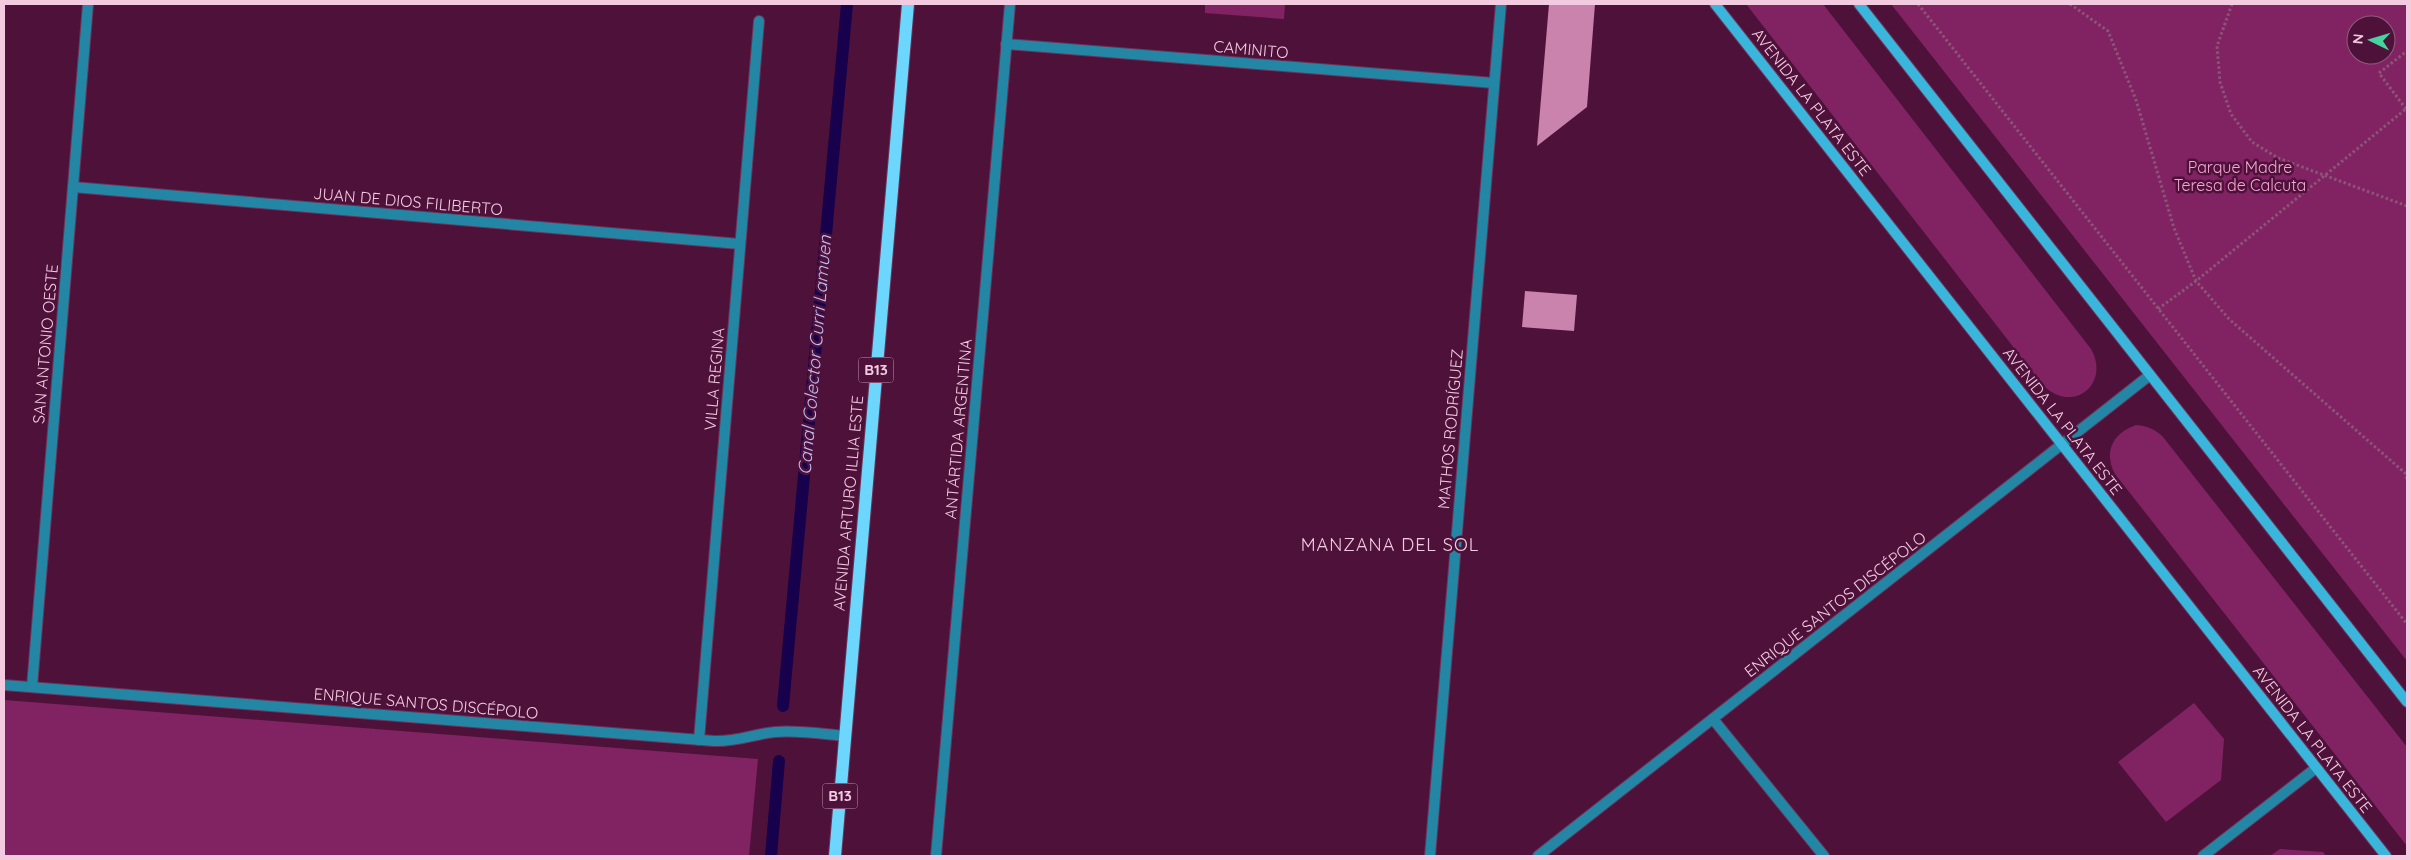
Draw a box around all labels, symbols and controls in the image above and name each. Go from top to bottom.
north arrow [2346,15,2396,65]
street label: AVENIDA LA PLATA ESTE [1748,24,1876,180]
text: N [2349,33,2367,45]
street label: CAMINITO [1213,36,1289,62]
park label: Parque Madre Teresa de Calcuta [2174,157,2306,195]
street label: JUAN DE DIOS FILIBERTO [312,183,504,219]
water label: Canal Colector Curri Lamuen [793,234,836,476]
street label: SAN ANTONIO OESTE [28,263,62,425]
street label: VILLA REGINA [700,327,728,431]
street label: ANTÁRTIDA ARGENTINA [940,338,976,520]
street label: AVENIDA LA PLATA ESTE [1999,343,2127,499]
street label: MATHOS RODRÍGUEZ [1433,348,1467,510]
road number: B13 [858,358,894,382]
street label: AVENIDA ARTURO ILLIA ESTE [829,395,867,611]
street label: ENRIQUE SANTOS DISCÉPOLO [1740,527,1930,681]
district label: MANZANA DEL SOL [1301,533,1479,556]
street label: AVENIDA LA PLATA ESTE [2249,661,2377,817]
street label: ENRIQUE SANTOS DISCÉPOLO [313,683,539,723]
road number: B13 [822,784,858,808]

